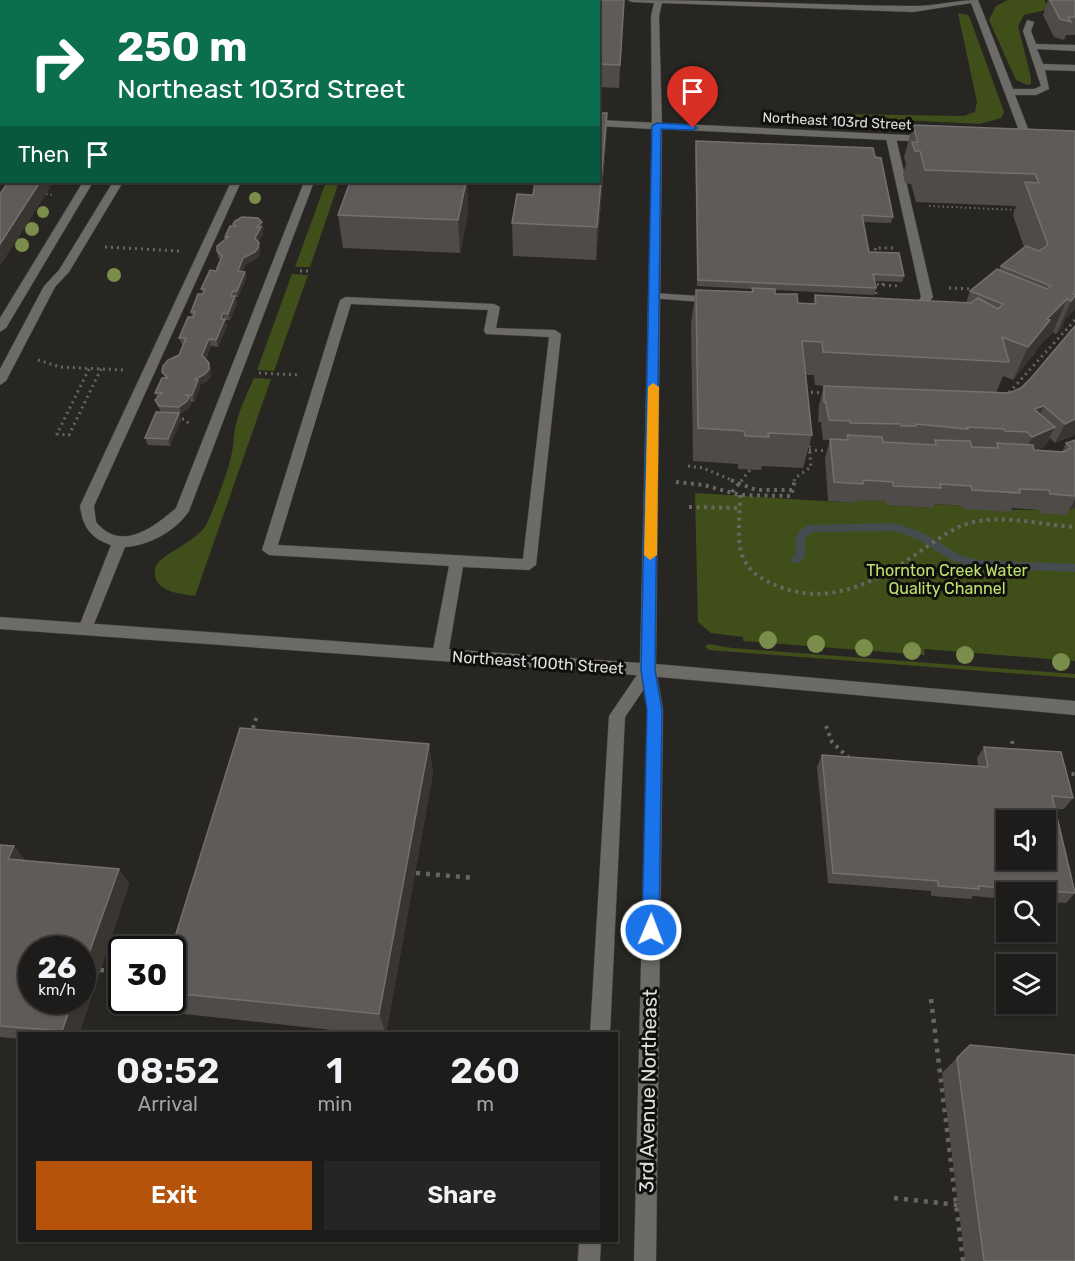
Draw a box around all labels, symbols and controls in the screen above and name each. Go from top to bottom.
text: 250 m [117,22,247,72]
icon: right [18,24,96,102]
pin [667,66,718,128]
text: Northeast 103rd Street [117,73,405,105]
icon: arrive [676,75,709,108]
street label: Northeast 103rd Street [762,109,913,134]
icon: arrive [81,138,114,171]
text: Then [18,141,69,168]
park label: Thornton Creek Water Quality Channel [866,561,1028,598]
street label: Northeast 100th Street [452,647,624,678]
map controls [996,810,1056,1014]
button: sound [996,810,1056,870]
button: search [996,882,1056,942]
position arrow [619,898,683,962]
speed limit sign: 30 [108,936,186,1014]
text: 26 [37,950,77,986]
button: layers [996,954,1056,1014]
text: km/h [38,981,76,999]
street label: 3rd Avenue Northeast [634,989,662,1193]
text: 08:52 [116,1049,220,1092]
text: 1 [326,1049,344,1092]
text: 260 [450,1049,520,1092]
text: Arrival [138,1092,198,1116]
text: min [318,1092,352,1116]
text: m [476,1092,494,1116]
button: Exit [36,1161,312,1230]
button: Share [324,1161,600,1230]

